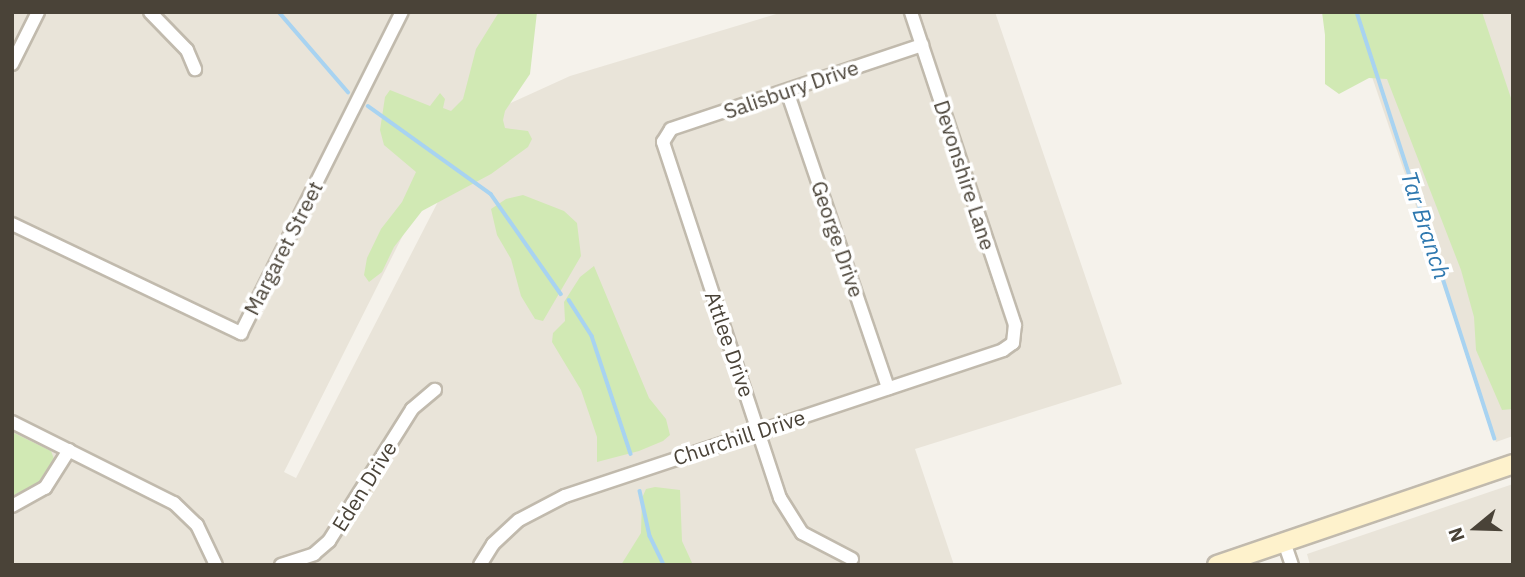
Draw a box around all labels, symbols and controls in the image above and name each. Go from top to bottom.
street label: Salisbury Drive [720,54,862,124]
street label: Devonshire Lane [929,97,1001,253]
water label: Tar Branch [1396,168,1456,282]
street label: Margaret Street [238,177,328,319]
street label: George Drive [806,178,870,300]
street label: Attlee Drive [700,288,760,400]
street label: Churchill Drive [670,404,808,470]
street label: Eden Drive [326,436,402,536]
north arrow [1441,493,1511,563]
text: N [1443,524,1470,545]

